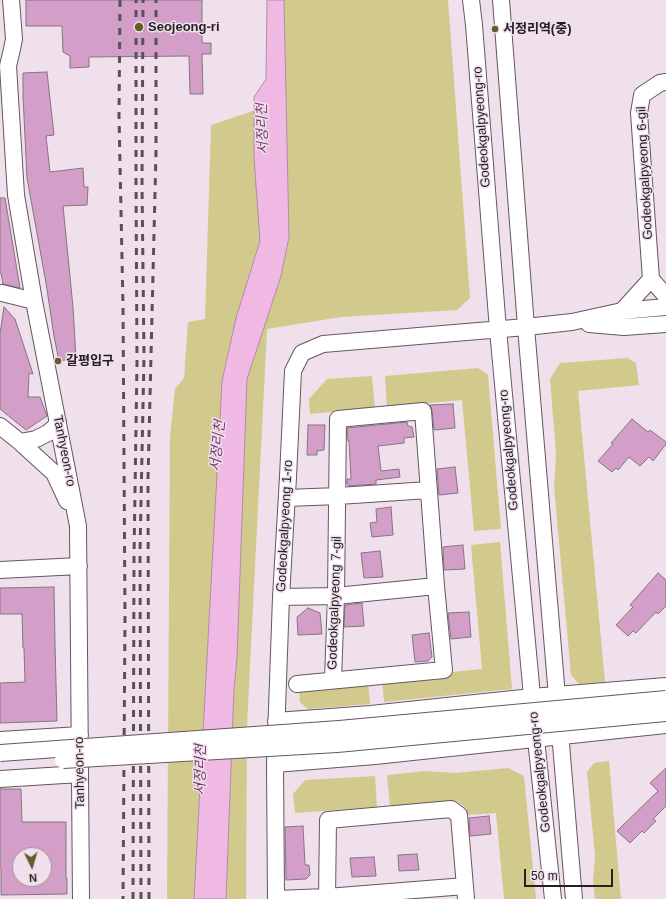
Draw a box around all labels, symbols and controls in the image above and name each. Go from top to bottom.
place label: Seojeong-ri [148,19,220,35]
marker: Seojeong-ri [133,21,145,33]
place label: 서정리역(중) [503,21,571,37]
marker: 서정리역(중) [490,24,500,34]
street label: Godeokgalpyeong-ro [470,66,494,188]
water label: 서정리천 [254,103,272,155]
street label: Godeokgalpyeong 6-gil [634,106,656,240]
place label: 갈평입구 [66,353,114,369]
marker: 갈평입구 [53,356,63,366]
street label: Godeokgalpyeong-ro [496,389,522,511]
street label: Tanhyeon-ro [49,414,79,488]
water label: 서정리천 [207,420,229,472]
street label: Godeokgalpyeong 1-ro [274,460,296,592]
street label: Godeokgalpyeong 7-gil [325,536,345,670]
street label: Godeokgalpyeong-ro [526,711,554,833]
street label: Tanhyeon-ro [72,737,88,809]
water label: 서정리천 [192,744,210,796]
north arrow [12,847,52,887]
scale bar [526,861,615,887]
text: 50 m [531,869,558,883]
text: N [28,872,37,884]

